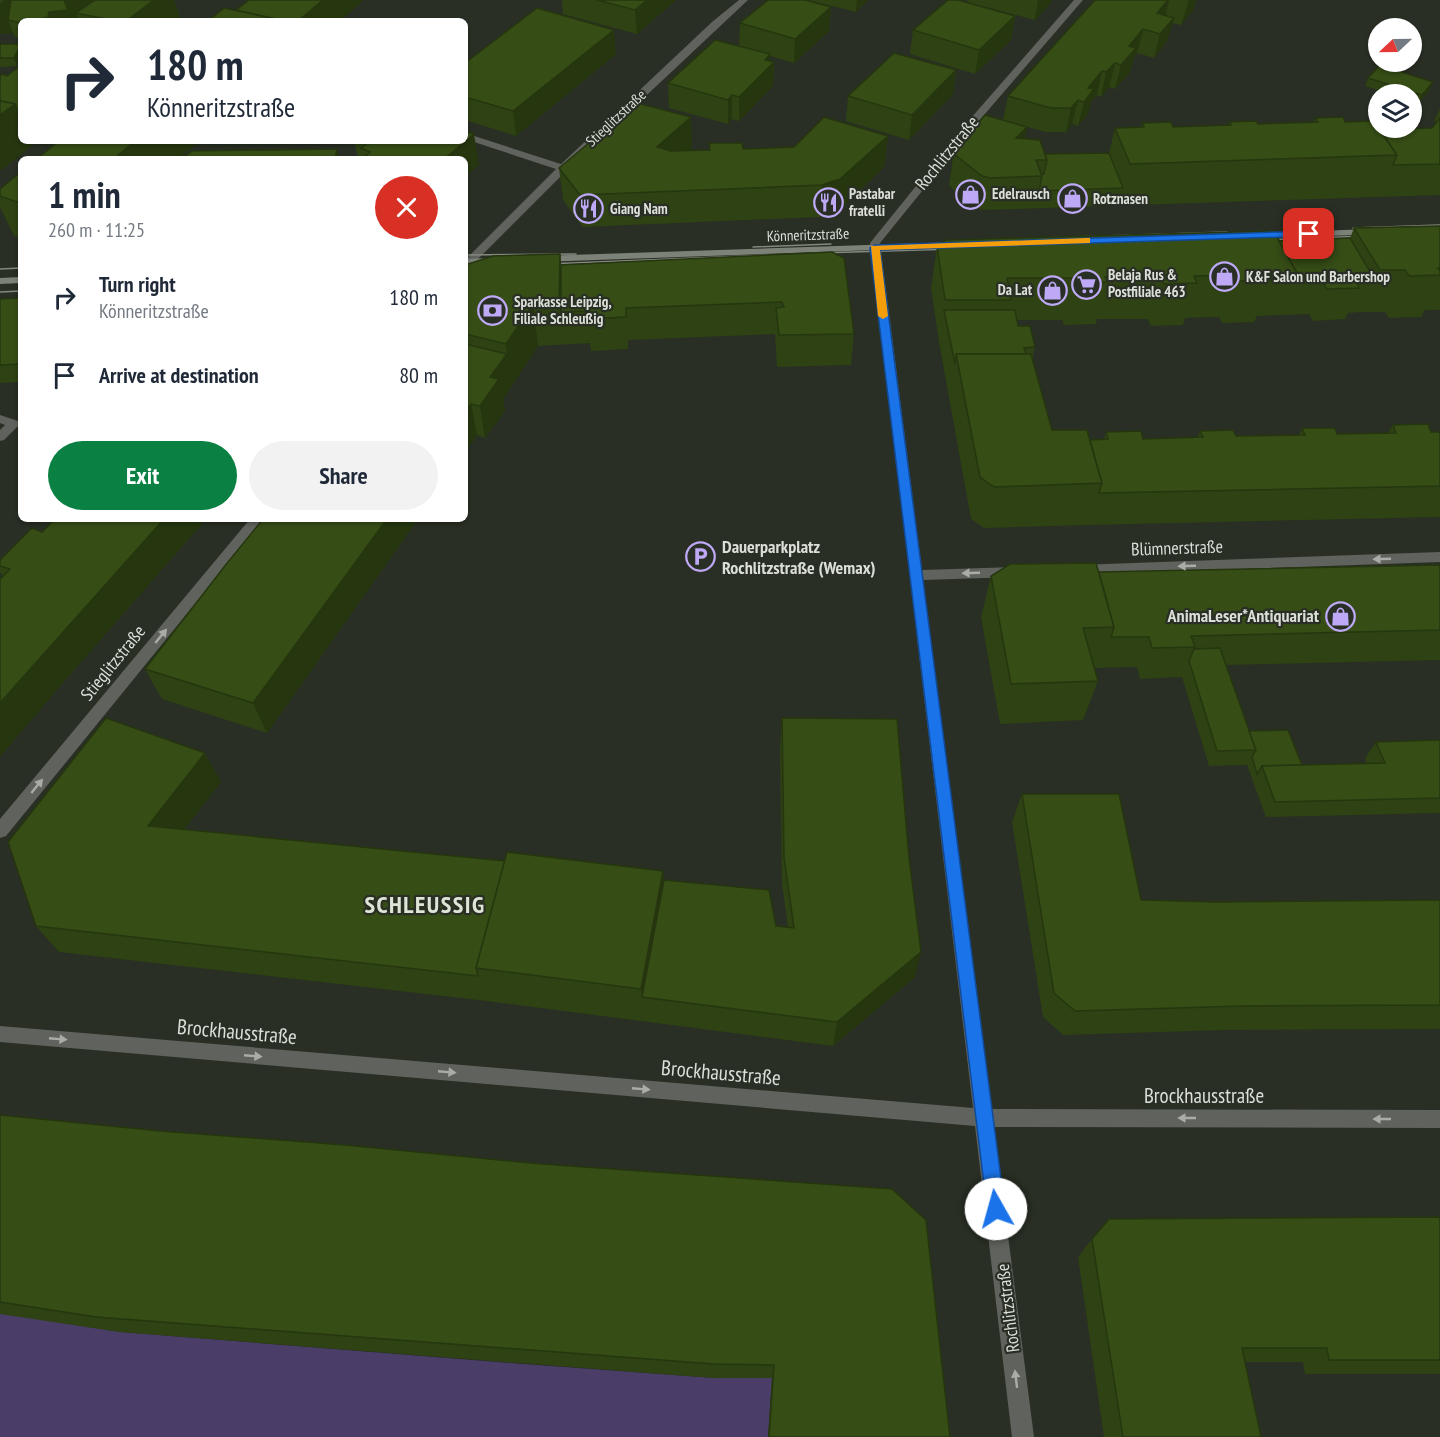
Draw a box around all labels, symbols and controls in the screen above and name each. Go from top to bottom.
north arrow [1368,18,1422,72]
map controls [1368,18,1422,138]
text: 180 m [147,37,244,92]
icon: right [48,42,126,120]
button: layers [1368,84,1422,138]
street label: Stieglitzstraße [582,85,650,150]
text: Könneritzstraße [147,90,295,124]
street label: Rochlitzstraße [910,111,984,194]
text: 1 min [48,171,121,218]
button: close [375,176,438,239]
shop icon: Edelrausch [955,178,987,210]
shop icon: Rotznasen [1056,183,1088,215]
place label: Pastabar fratelli [849,184,896,220]
place label: Edelrausch [992,184,1050,203]
restaurant icon: Pastabar fratelli [812,187,844,219]
place label: Rotznasen [1093,189,1148,208]
restaurant icon: Giang Nam [573,193,605,225]
place label: Giang Nam [610,199,668,218]
pin [1283,208,1334,259]
text: 260 m · 11:25 [48,217,145,243]
icon: arrive [1292,217,1325,250]
street label: Könneritzstraße [766,224,849,245]
shop icon: K&F Salon und Barbershop [1209,261,1241,293]
place label: Belaja Rus & Postfiliale 463 [1108,265,1186,301]
place label: K&F Salon und Barbershop [1246,267,1390,286]
supermarket icon: Belaja Rus & Postfiliale 463 [1071,268,1103,300]
text: Turn right [99,270,176,298]
shop icon: Da Lat [1037,274,1069,306]
place label: Da Lat [998,280,1033,299]
icon: right [48,281,81,314]
text: 180 m [389,283,438,311]
place label: Sparkasse Leipzig, Filiale Schleußig [514,292,612,328]
bank icon: Sparkasse Leipzig, Filiale Schleußig [477,295,509,327]
text: Könneritzstraße [99,298,209,324]
icon: arrive [48,359,81,392]
text: Arrive at destination [99,361,259,389]
text: 80 m [399,361,438,389]
button: Exit [48,441,237,510]
button: Share [249,441,438,510]
street label: Blümnerstraße [1131,534,1223,561]
place label: Dauerparkplatz Rochlitzstraße (Wemax) [722,535,876,579]
parking icon: Dauerparkplatz Rochlitzstraße (Wemax) [685,541,717,573]
one-way arrow [1372,554,1391,564]
one-way arrow [1177,561,1196,571]
one-way arrow [961,569,980,578]
shop icon: AnimaLeser*Antiquariat [1324,600,1356,632]
place label: AnimaLeser*Antiquariat [1167,604,1320,627]
street label: Stieglitzstraße [75,620,150,705]
one-way arrow [154,629,167,644]
one-way arrow [30,779,43,794]
district label: SCHLEUSSIG [365,889,485,920]
street label: Brockhausstraße [176,1013,298,1050]
one-way arrow [49,1034,68,1044]
one-way arrow [243,1051,262,1061]
street label: Brockhausstraße [660,1054,782,1091]
one-way arrow [437,1067,456,1077]
street label: Brockhausstraße [1144,1082,1264,1109]
one-way arrow [632,1084,651,1094]
one-way arrow [1177,1113,1196,1123]
one-way arrow [1372,1114,1391,1124]
position arrow [964,1177,1028,1241]
street label: Rochlitzstraße [991,1263,1024,1354]
one-way arrow [1012,1369,1021,1388]

